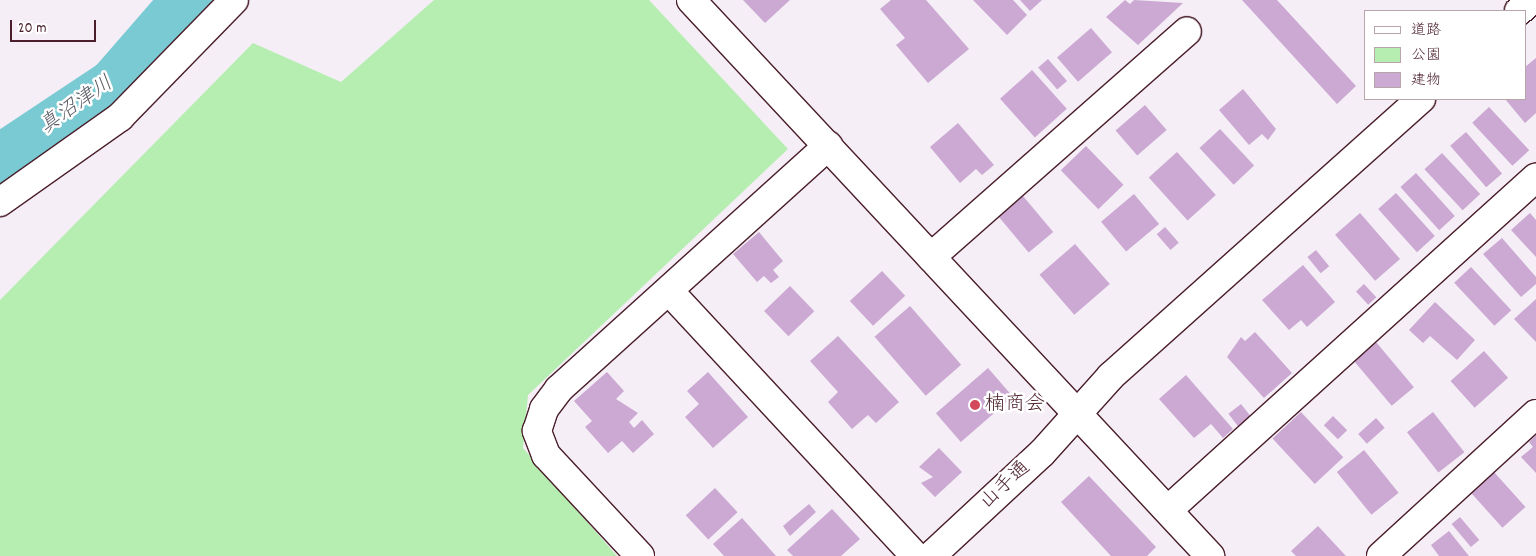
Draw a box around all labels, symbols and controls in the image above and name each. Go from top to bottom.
scale bar [12,10,99,42]
legend [1364,10,1526,100]
text: 20 m [18,18,46,40]
text: 道路 [1411,20,1441,42]
text: 公園 [1411,45,1441,67]
text: 建物 [1411,70,1441,92]
water label: 真沼津川 [35,72,119,140]
place label: 楠商会 [985,393,1045,417]
marker: 楠商会 [969,399,981,411]
street label: 山手通 [976,457,1036,515]

